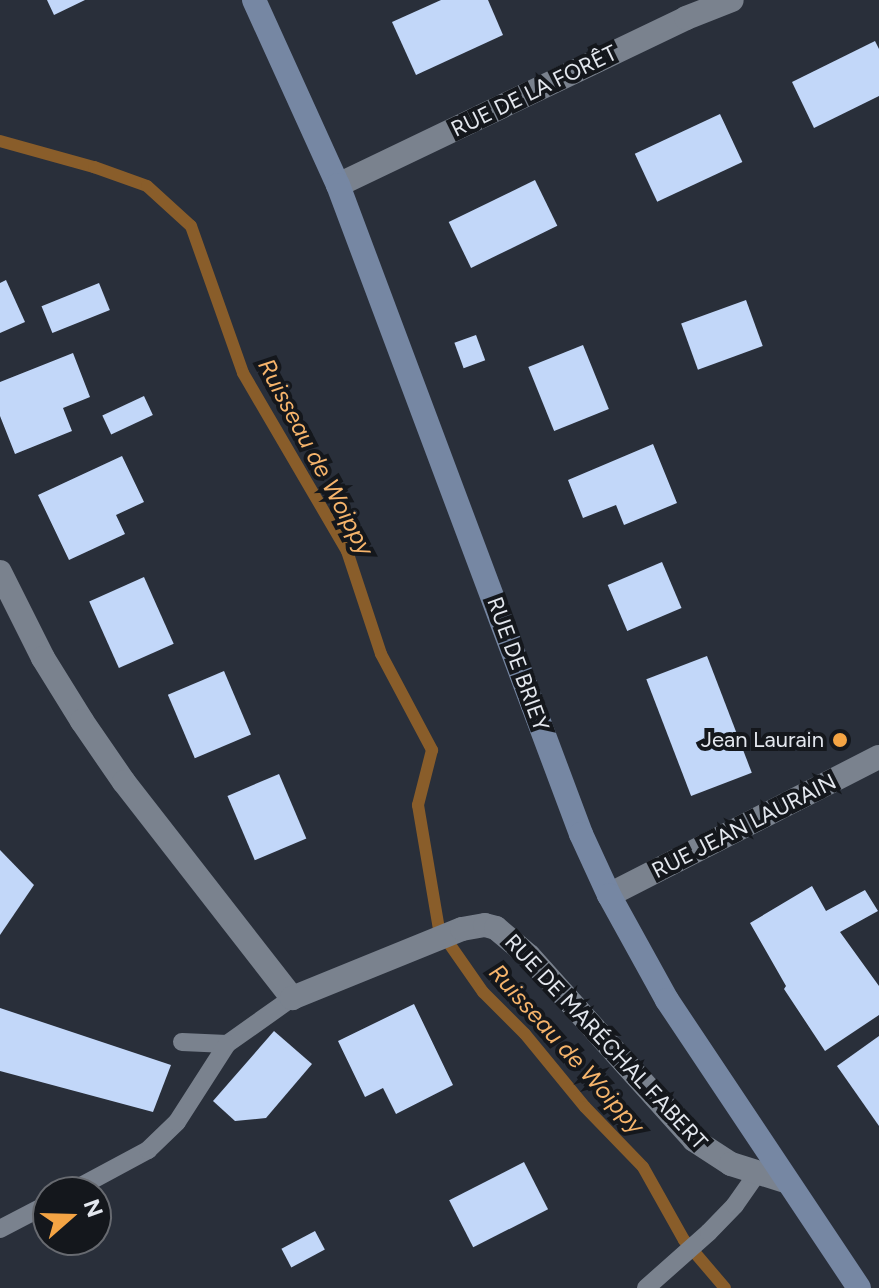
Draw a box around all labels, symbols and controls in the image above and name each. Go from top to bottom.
street label: RUE DE LA FORÊT [447,39,621,143]
water label: Ruisseau de Woippy [252,354,380,560]
street label: RUE DE BRIEY [482,593,554,735]
place label: Jean Laurain [701,727,824,753]
marker: Jean Laurain [831,731,849,749]
street label: RUE JEAN LAURAIN [648,768,840,884]
street label: RUE DE MARÉCHAL FABERT [499,929,713,1155]
water label: Ruisseau de Woippy [483,958,651,1140]
north arrow [32,1176,112,1256]
text: N [78,1196,109,1221]

